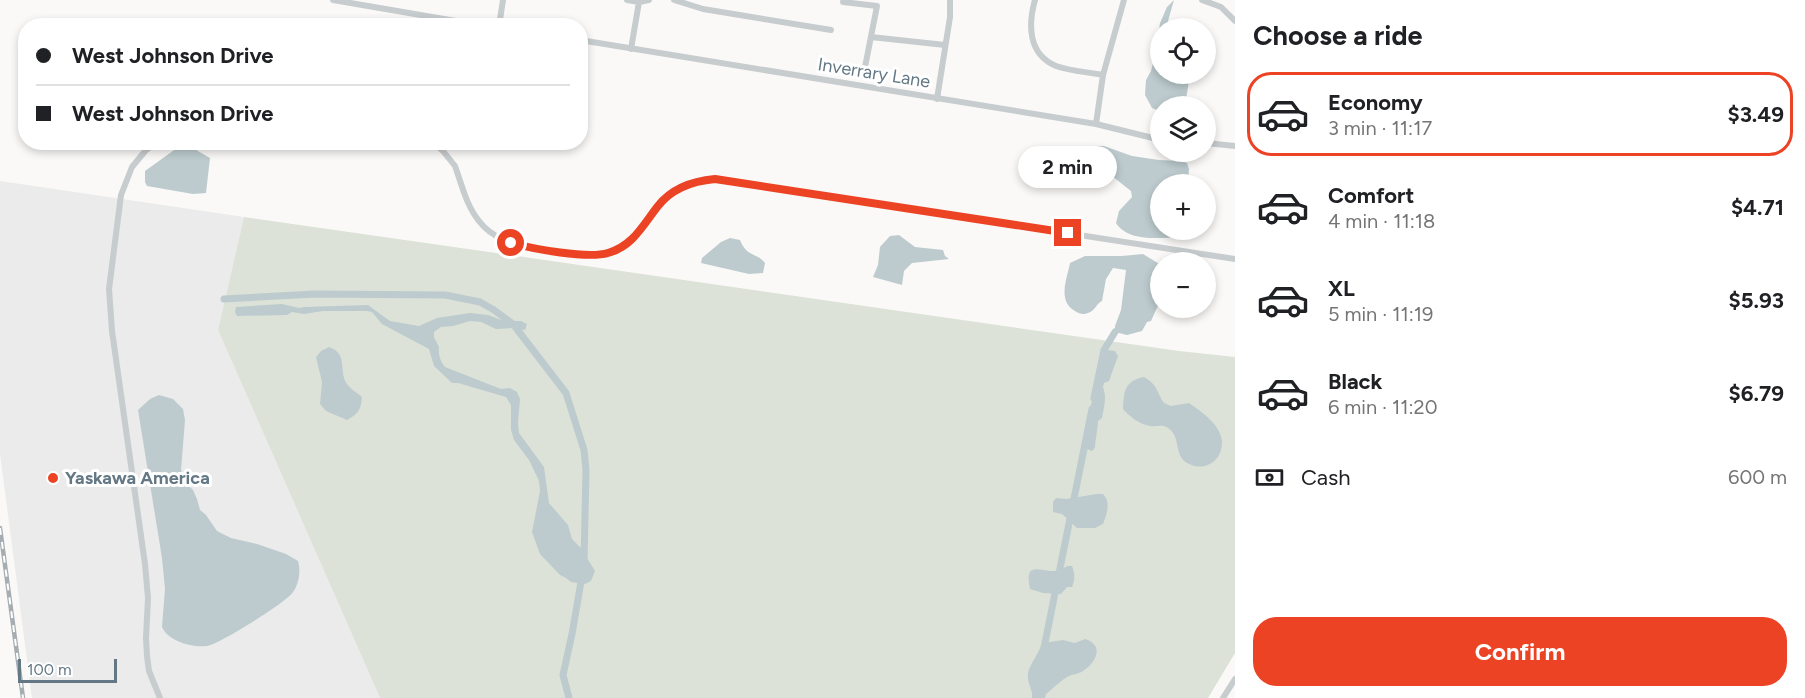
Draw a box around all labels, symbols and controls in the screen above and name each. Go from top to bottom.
map controls [1150,18,1216,318]
button: locate [1150,18,1216,84]
text: Choose a ride [1253,19,1422,52]
text: West Johnson Drive [72,42,274,69]
street label: Inverrary Lane [816,53,932,93]
icon: car [1256,87,1310,141]
text: Economy [1328,89,1423,116]
button: layers [1150,96,1216,162]
text: West Johnson Drive [72,100,274,127]
text: $3.49 [1727,101,1784,128]
text: 3 min · 11:17 [1328,116,1432,140]
callout: 2 min [1018,146,1118,188]
text: 2 min [1042,155,1093,179]
button: + [1150,174,1216,240]
icon: car [1256,180,1310,234]
text: Comfort [1328,182,1414,209]
text: $4.71 [1731,194,1784,221]
text: 4 min · 11:18 [1328,209,1435,233]
route end [1054,219,1081,246]
route start [497,229,524,256]
button: − [1150,252,1216,318]
icon: car [1256,273,1310,327]
text: XL [1328,275,1355,302]
text: $5.93 [1729,287,1784,314]
text: 5 min · 11:19 [1328,302,1433,326]
icon: car [1256,366,1310,420]
text: Black [1328,368,1382,395]
text: $6.79 [1729,380,1784,407]
text: 6 min · 11:20 [1328,395,1438,419]
icon: cash [1253,461,1286,494]
text: Cash [1301,464,1351,491]
text: 600 m [1728,465,1787,489]
place label: Yaskawa America [65,467,210,489]
marker: Yaskawa America [46,471,60,485]
button: Confirm [1253,617,1787,686]
scale bar [18,656,117,684]
text: 100 m [27,660,72,679]

